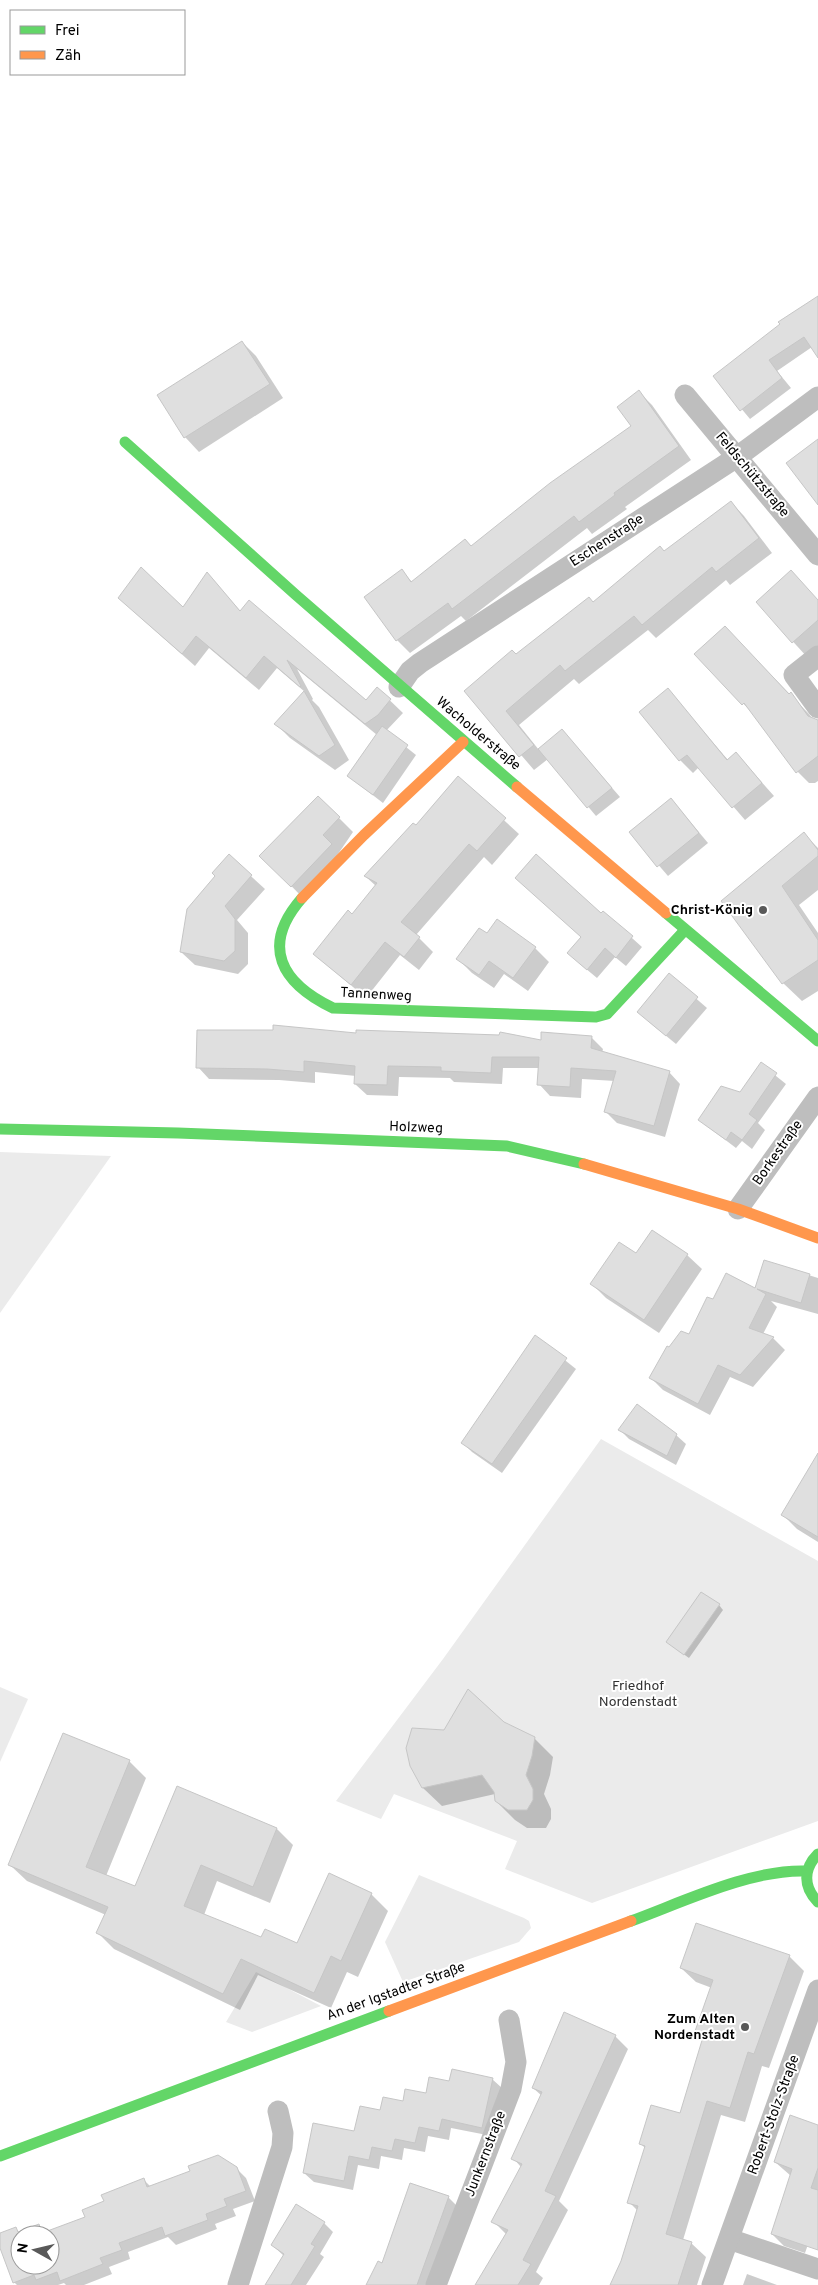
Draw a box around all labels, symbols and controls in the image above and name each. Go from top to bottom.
legend [10,10,185,75]
text: Frei [55,22,80,41]
text: Zäh [55,47,81,66]
street label: Feldschützstraße [711,429,793,521]
street label: Eschenstraße [567,511,647,571]
street label: Wacholderstraße [432,694,524,774]
place label: Christ-König [671,902,753,919]
marker: Christ-König [757,904,769,916]
street label: Tannenweg [340,985,412,1005]
street label: Borkestraße [749,1117,807,1189]
street label: Holzweg [389,1119,443,1137]
park label: Friedhof Nordenstadt [599,1678,677,1711]
street label: An der Igstadter Straße [324,1959,468,2025]
place label: Zum Alten Nordenstadt [654,2011,735,2044]
marker: Zum Alten Nordenstadt [739,2021,751,2033]
street label: Robert-Stolz-Straße [744,2053,804,2177]
street label: Junkernstraße [462,2109,510,2199]
north arrow [10,2225,60,2275]
text: N [14,2242,33,2255]

